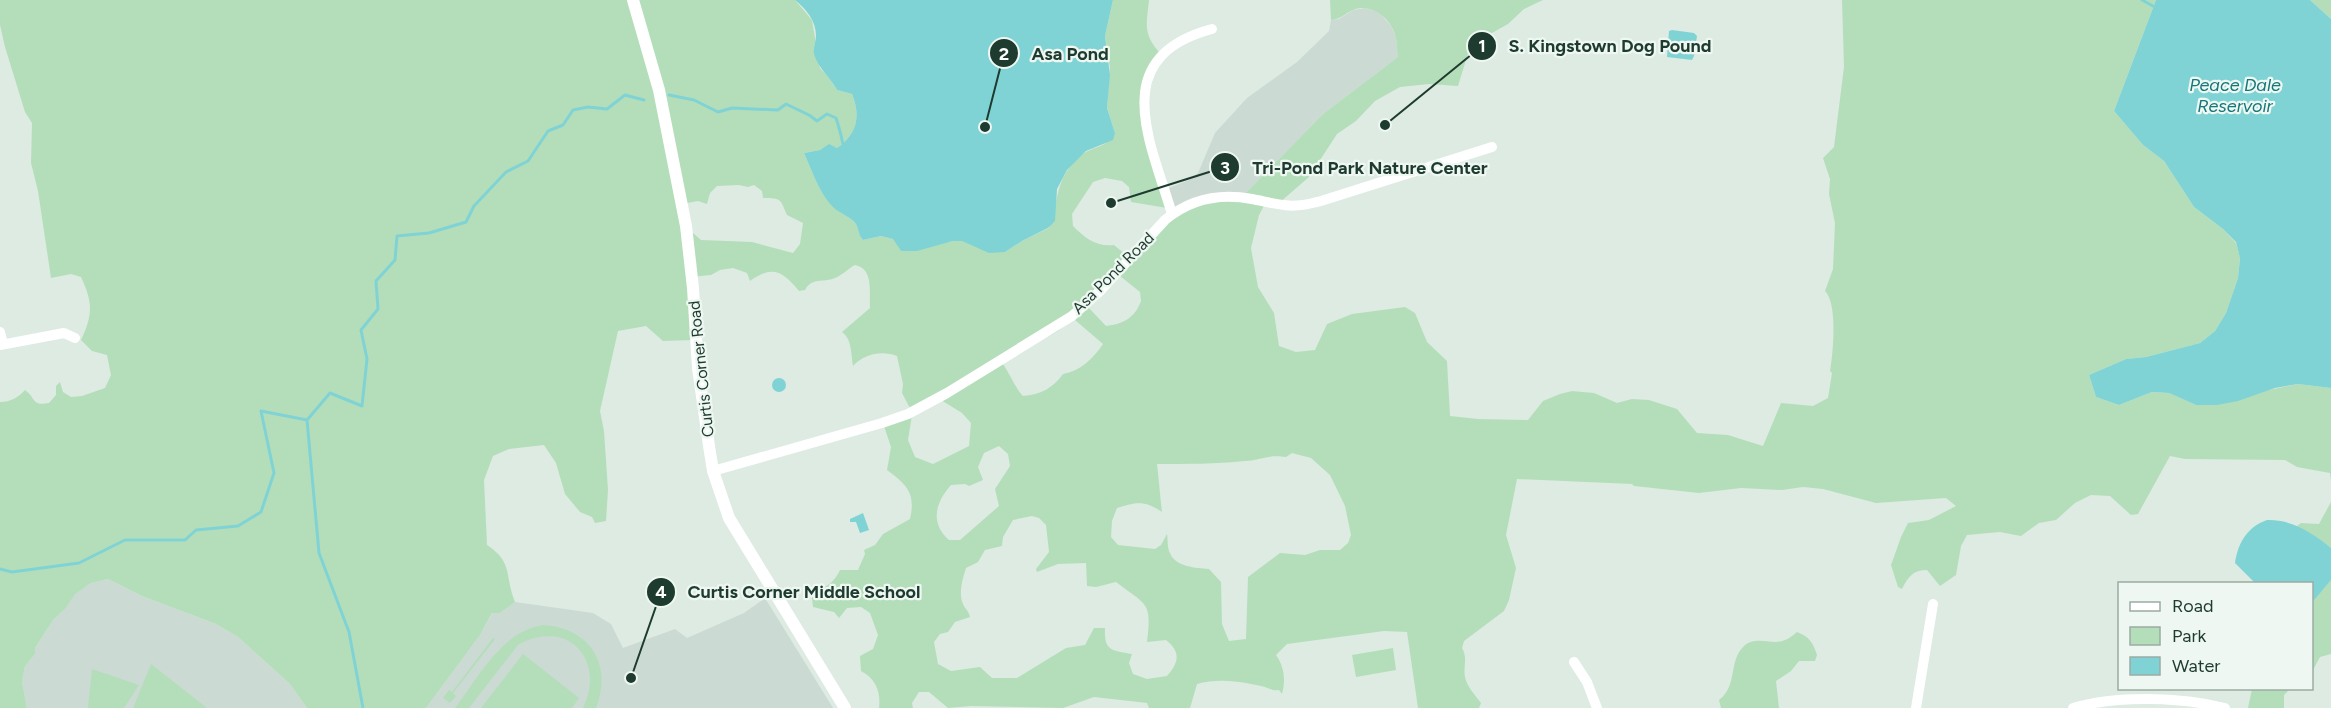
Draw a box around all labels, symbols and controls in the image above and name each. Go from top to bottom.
callout: S. Kingstown Dog Pound [1467,28,1724,64]
callout: Asa Pond [989,35,1120,71]
text: 1 [1478,35,1486,57]
text: S. Kingstown Dog Pound [1509,35,1711,57]
text: 2 [999,43,1009,65]
text: Asa Pond [1031,43,1109,65]
water label: Peace Dale Reservoir [2189,74,2281,117]
callout: Tri-Pond Park Nature Center [1210,149,1499,185]
text: 3 [1220,157,1230,179]
text: Tri-Pond Park Nature Center [1252,157,1488,179]
street label: Asa Pond Road [1068,228,1158,318]
street label: Curtis Corner Road [684,300,718,438]
callout: Curtis Corner Middle School [646,574,933,610]
text: 4 [655,581,667,603]
text: Curtis Corner Middle School [688,581,920,603]
legend [2118,582,2313,690]
text: Road [2172,595,2213,617]
text: Park [2172,625,2207,647]
text: Water [2172,655,2220,677]

